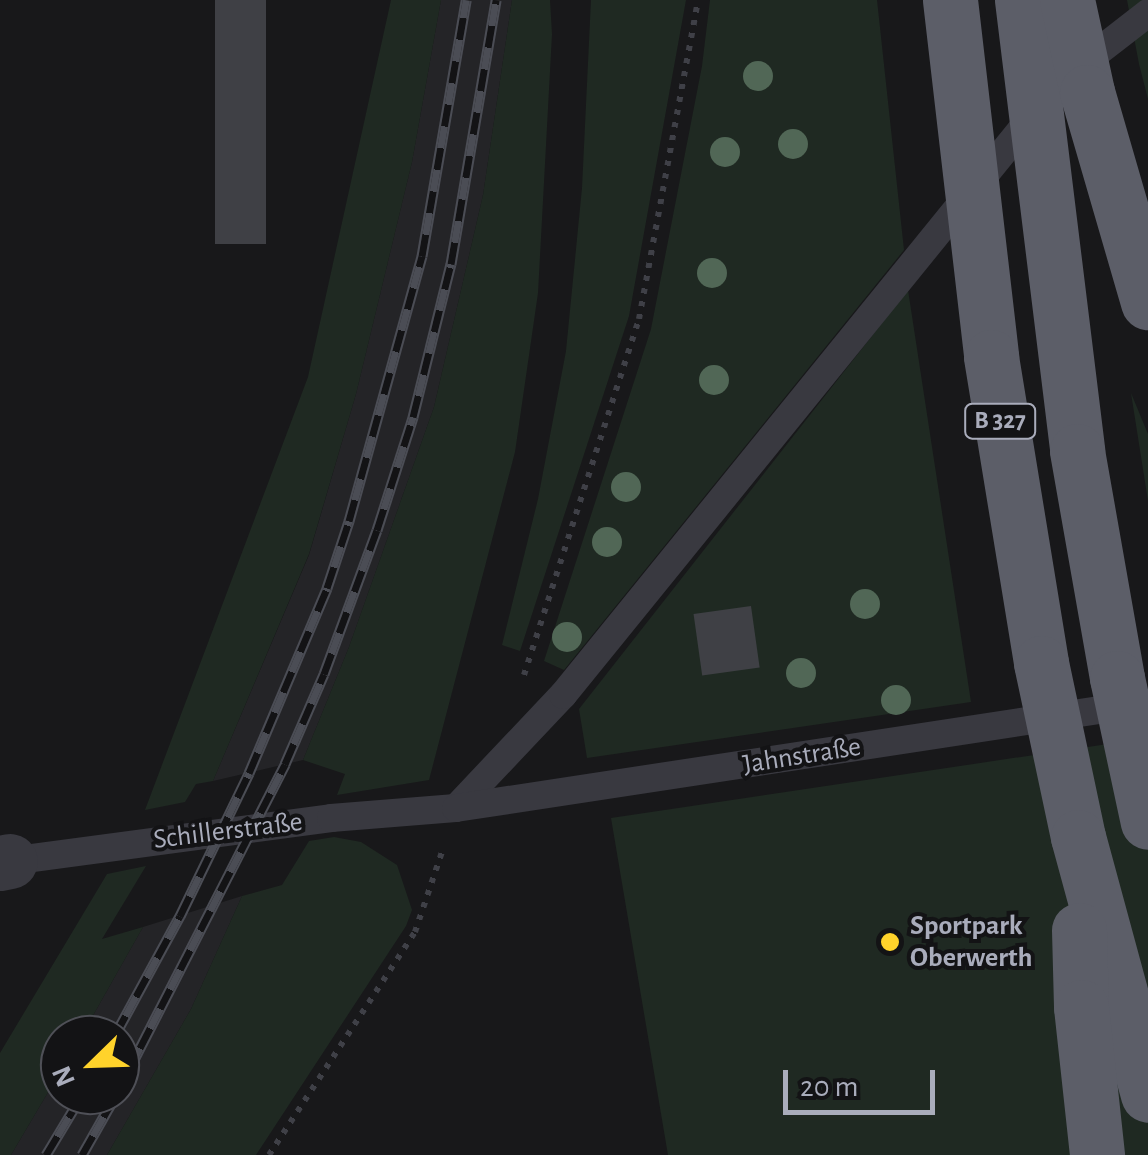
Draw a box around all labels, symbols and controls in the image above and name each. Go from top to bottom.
road number: B 327 [962,401,1038,441]
street label: Jahnstraße [741,730,863,782]
street label: Schillerstraße [152,805,304,857]
place label: Sportpark Oberwerth [910,909,1032,975]
marker: Sportpark Oberwerth [879,931,901,953]
north arrow [40,1015,140,1115]
scale bar [788,1050,940,1112]
text: N [48,1062,81,1090]
text: 20 m [800,1072,858,1102]

